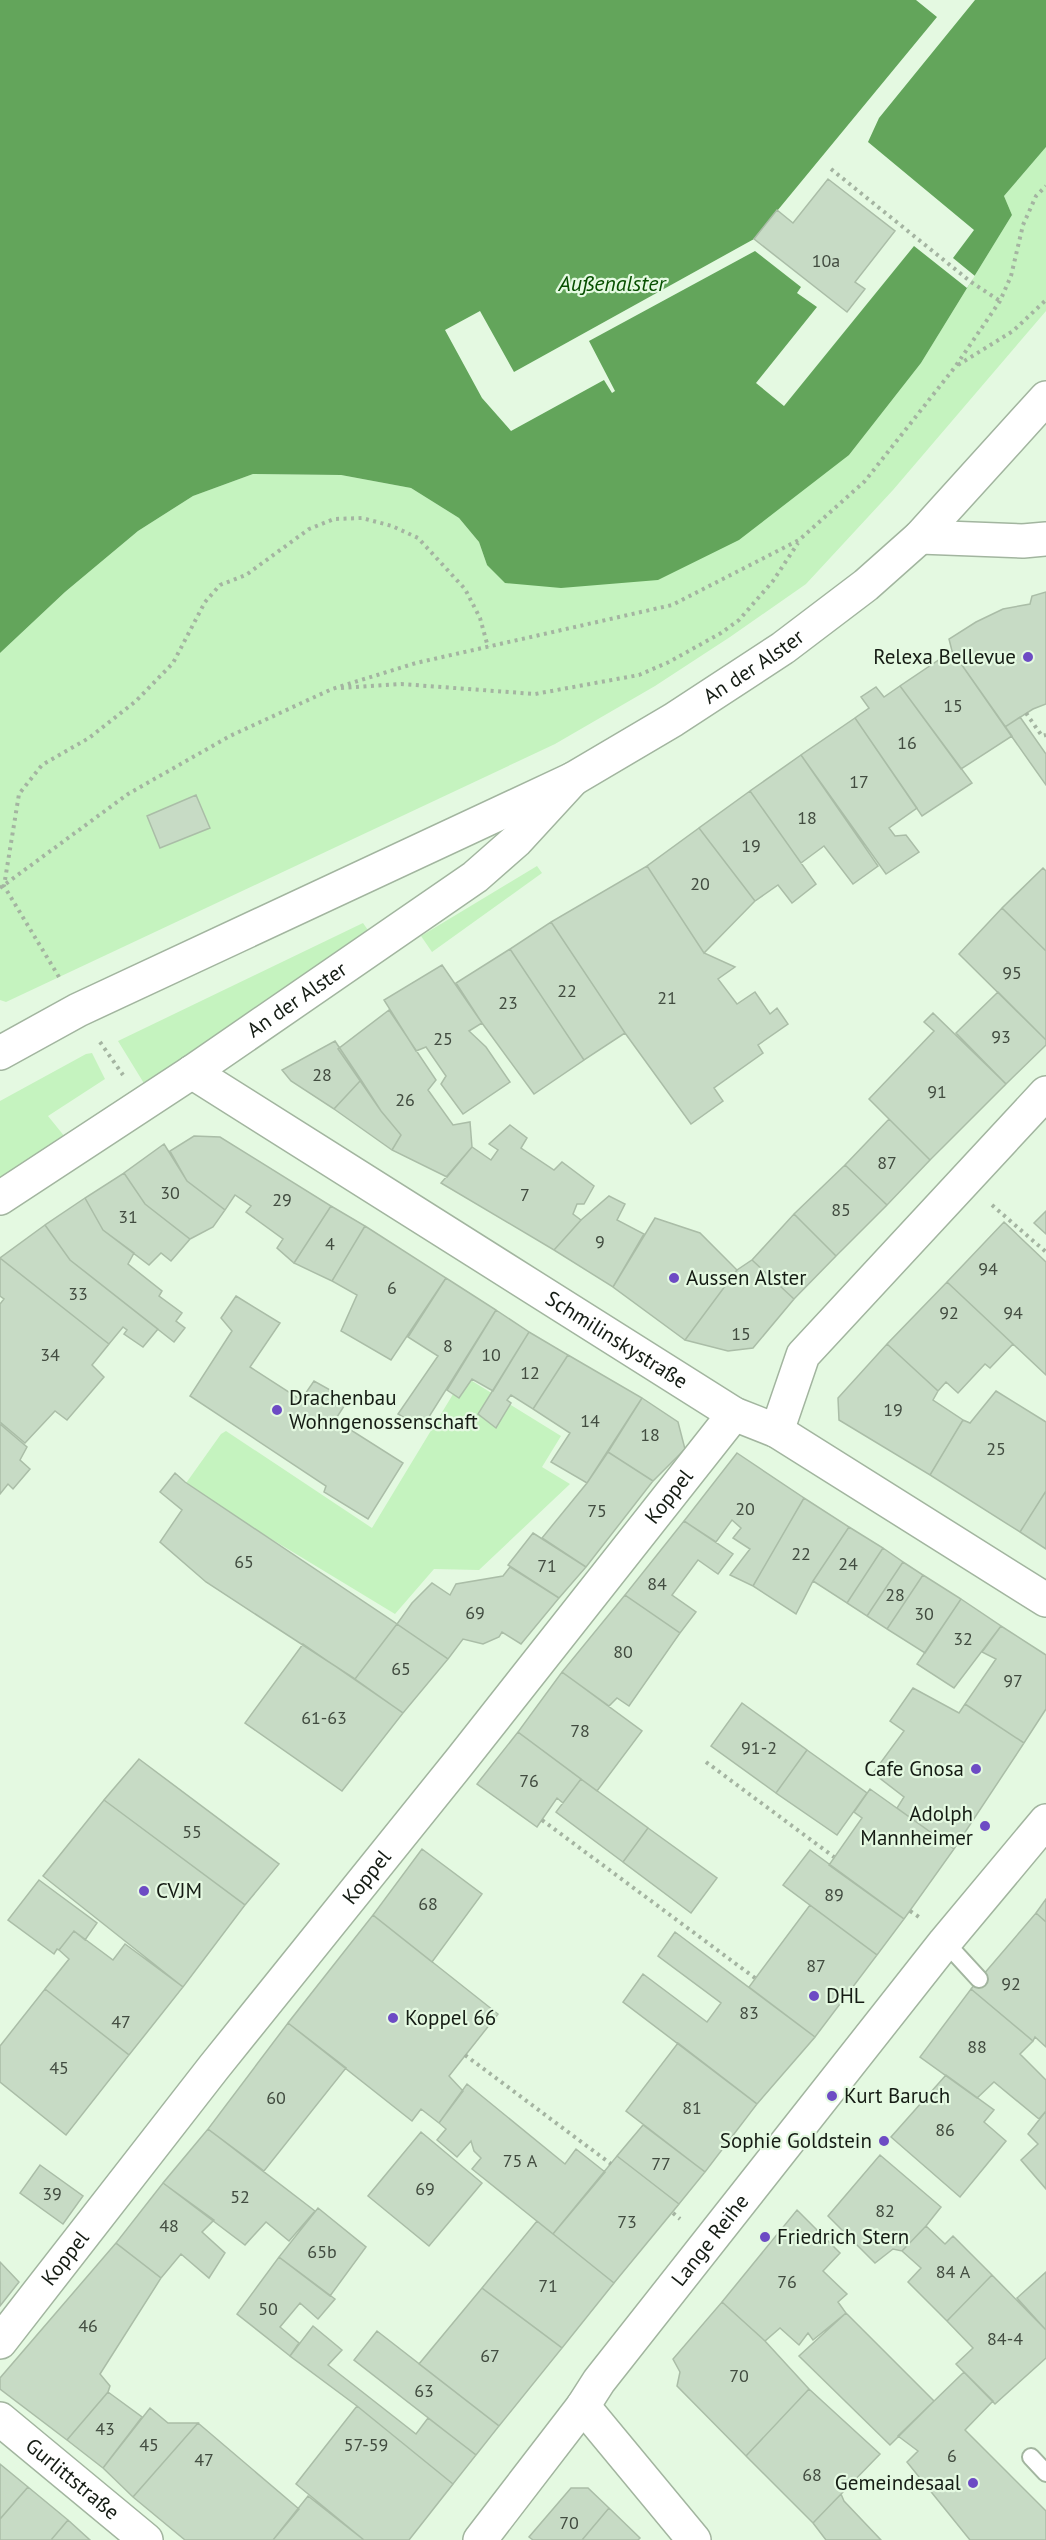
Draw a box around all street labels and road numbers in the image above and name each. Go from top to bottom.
street label: An der Alster [698,623,809,710]
street label: An der Alster [241,955,352,1043]
street label: Schmilinskystraße [541,1284,693,1394]
street label: Koppel [638,1463,698,1529]
street label: Koppel [336,1844,396,1910]
street label: Lange Reihe [665,2188,754,2291]
street label: Koppel [35,2225,95,2291]
street label: Gurlittstraße [20,2432,125,2525]

